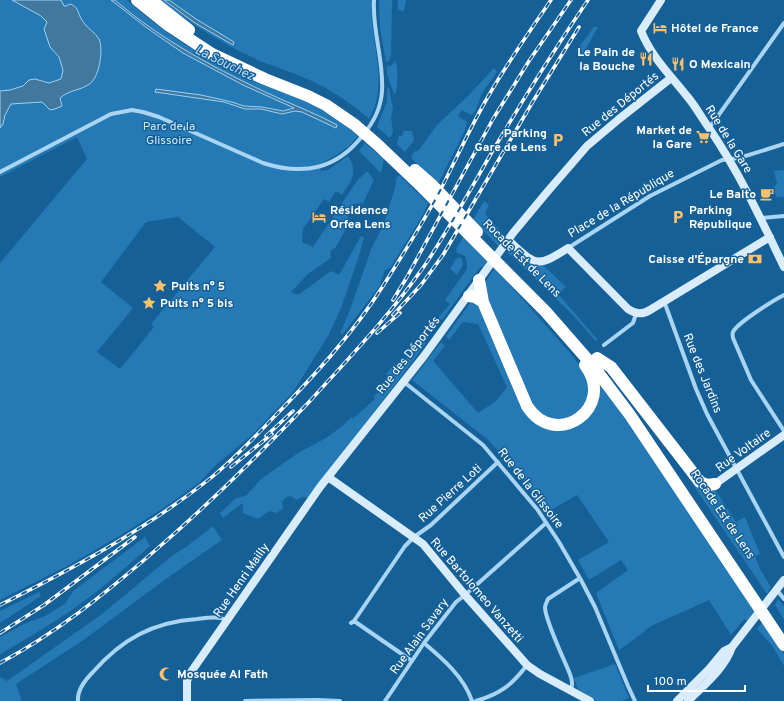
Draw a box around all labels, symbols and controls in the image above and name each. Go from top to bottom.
hotel icon: Hôtel de France [652,20,668,36]
place label: Hôtel de France [671,21,759,37]
water label: La Souchez [192,43,257,85]
place label: Le Pain de la Bouche [577,45,635,75]
restaurant icon: Le Pain de la Bouche [638,51,654,67]
restaurant icon: O Mexicain [670,56,686,72]
place label: O Mexicain [689,57,751,73]
street label: Rue des Déportés [579,69,662,141]
street label: Rue de la Gare [701,102,756,177]
park label: Parc de la Glissoire [143,119,195,149]
place label: Market de la Gare [636,123,692,153]
place label: Parking Gare de Lens [475,126,547,156]
supermarket icon: Market de la Gare [695,129,711,145]
parking icon: Parking Gare de Lens [550,132,566,148]
street label: Place de la République [565,166,678,242]
cafe icon: Le Balto [759,186,775,202]
place label: Le Balto [710,187,756,203]
place label: Résidence Orfea Lens [330,203,391,233]
place label: Parking République [689,203,752,233]
hotel icon: Résidence Orfea Lens [311,209,327,225]
parking icon: Parking République [670,209,686,225]
street label: Rocade Est de Lens [479,216,564,301]
bank icon: Caisse d'Épargne [747,251,763,267]
place label: Caisse d'Épargne [648,252,744,268]
place icon: Puits n° 5 [152,278,168,294]
place label: Puits n° 5 [171,279,225,295]
place icon: Puits n° 5 bis [141,295,157,311]
place label: Puits n° 5 bis [160,296,233,312]
street label: Rue des Déportés [373,313,444,398]
street label: Rue des Jardins [679,331,725,416]
street label: Rue Voltaire [713,425,774,476]
street label: Rue de la Glissoire [494,445,567,532]
street label: Rue Pierre Loti [416,461,486,526]
street label: Rocade Est de Lens [686,467,758,562]
street label: Rue Bartolomeo Vanzetti [426,535,526,647]
street label: Rue Henri Mailly [210,540,273,621]
street label: Rue Alain Savary [387,595,453,678]
mosque icon: Mosquée Al Fath [158,666,174,682]
place label: Mosquée Al Fath [177,667,268,683]
scale bar [648,667,745,693]
text: 100 m [654,674,687,690]

